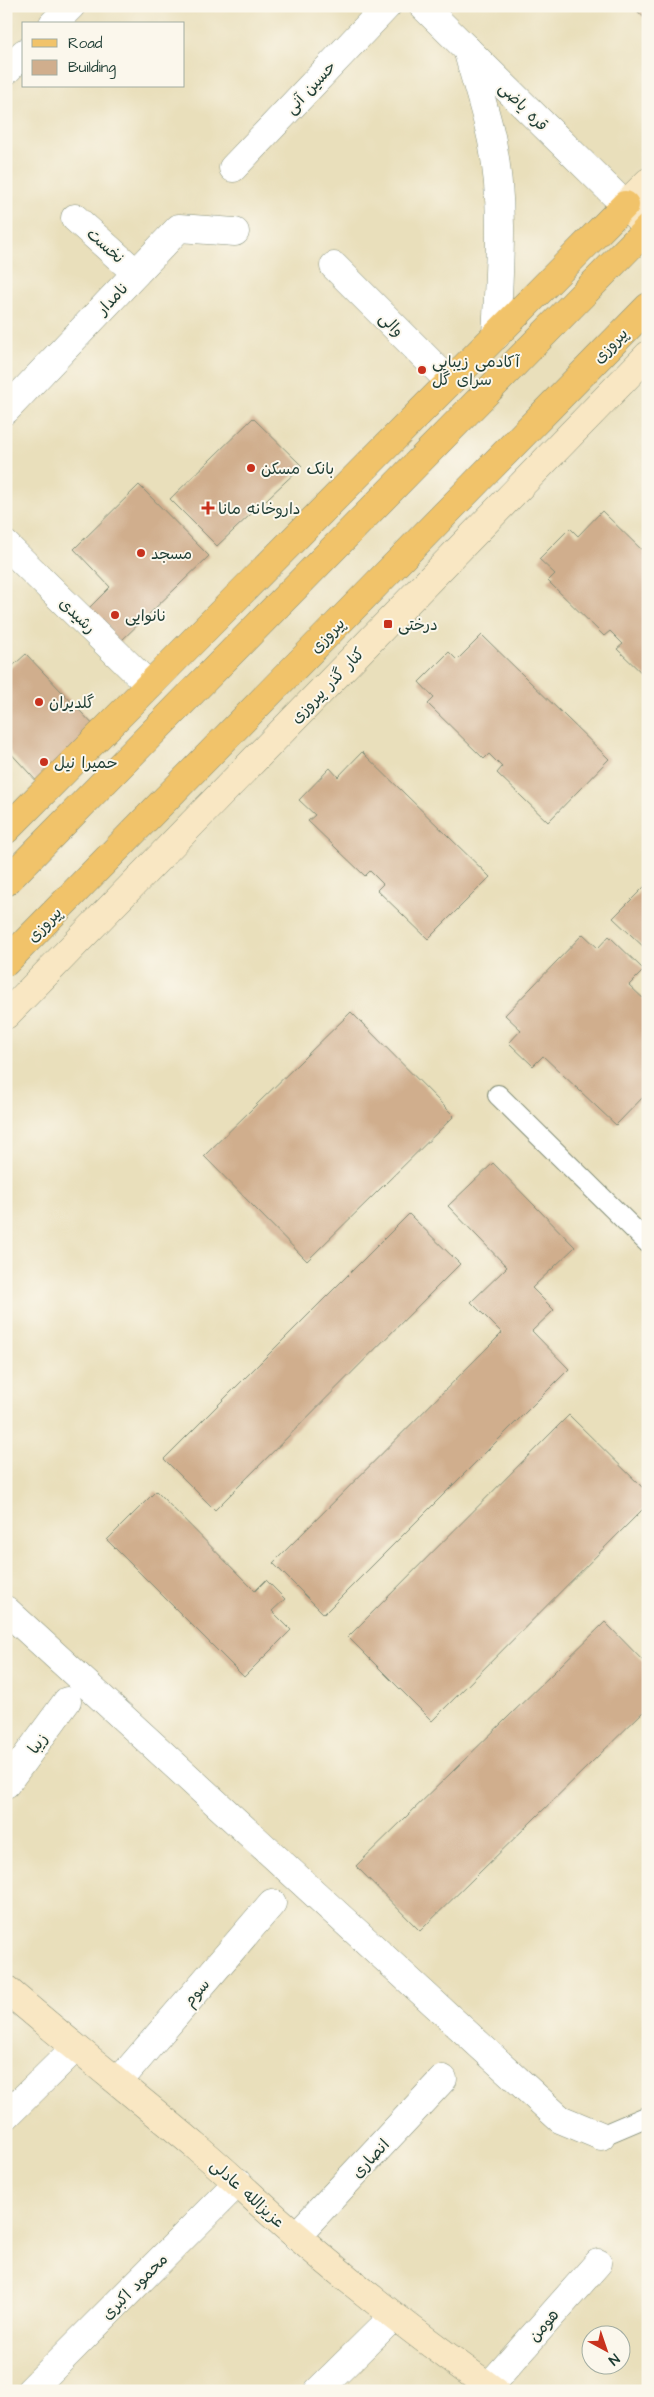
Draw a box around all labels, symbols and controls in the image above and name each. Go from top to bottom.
legend [22,22,185,88]
text: Road [68,33,103,54]
street label: حسین آنی [280,56,341,119]
text: Building [68,57,116,79]
street label: قره یاضی [494,77,553,136]
street label: نخست [82,223,129,268]
street label: نامدار [91,277,134,321]
street label: والی [374,307,409,342]
street label: پیروزی [588,323,633,368]
place label: آکادمی زیبایی سرای گل [432,351,520,391]
marker: آکادمی زیبایی سرای گل [416,364,428,376]
place label: بانک مسکن [261,458,334,480]
marker: بانک مسکن [245,462,257,474]
place label: داروخانه مانا [218,498,301,520]
marker: داروخانه مانا [202,502,214,514]
place label: مسجد [151,543,192,565]
marker: مسجد [135,547,147,559]
street label: رشیدی [54,593,101,639]
place label: نانوایی [125,605,167,627]
marker: نانوایی [109,609,121,621]
street label: پیروزی [305,613,350,658]
place label: درختی [398,614,438,636]
marker: درختی [382,618,394,630]
street label: کنار گذر پیروزی [286,643,370,728]
place label: گلدیران [49,692,94,714]
marker: گلدیران [33,696,45,708]
place label: حمیرا نیل [54,752,118,774]
marker: حمیرا نیل [38,756,50,768]
street label: پیروزی [22,902,67,947]
street label: زیبا [23,1729,53,1759]
street label: سوم [178,1974,216,2012]
street label: انصاری [347,2134,395,2183]
street label: عزیزالله عادلی [205,2154,289,2233]
street label: محمود اکبری [97,2249,173,2325]
street label: هومن [523,2305,564,2347]
north arrow [582,2324,632,2374]
text: N [604,2349,624,2370]

